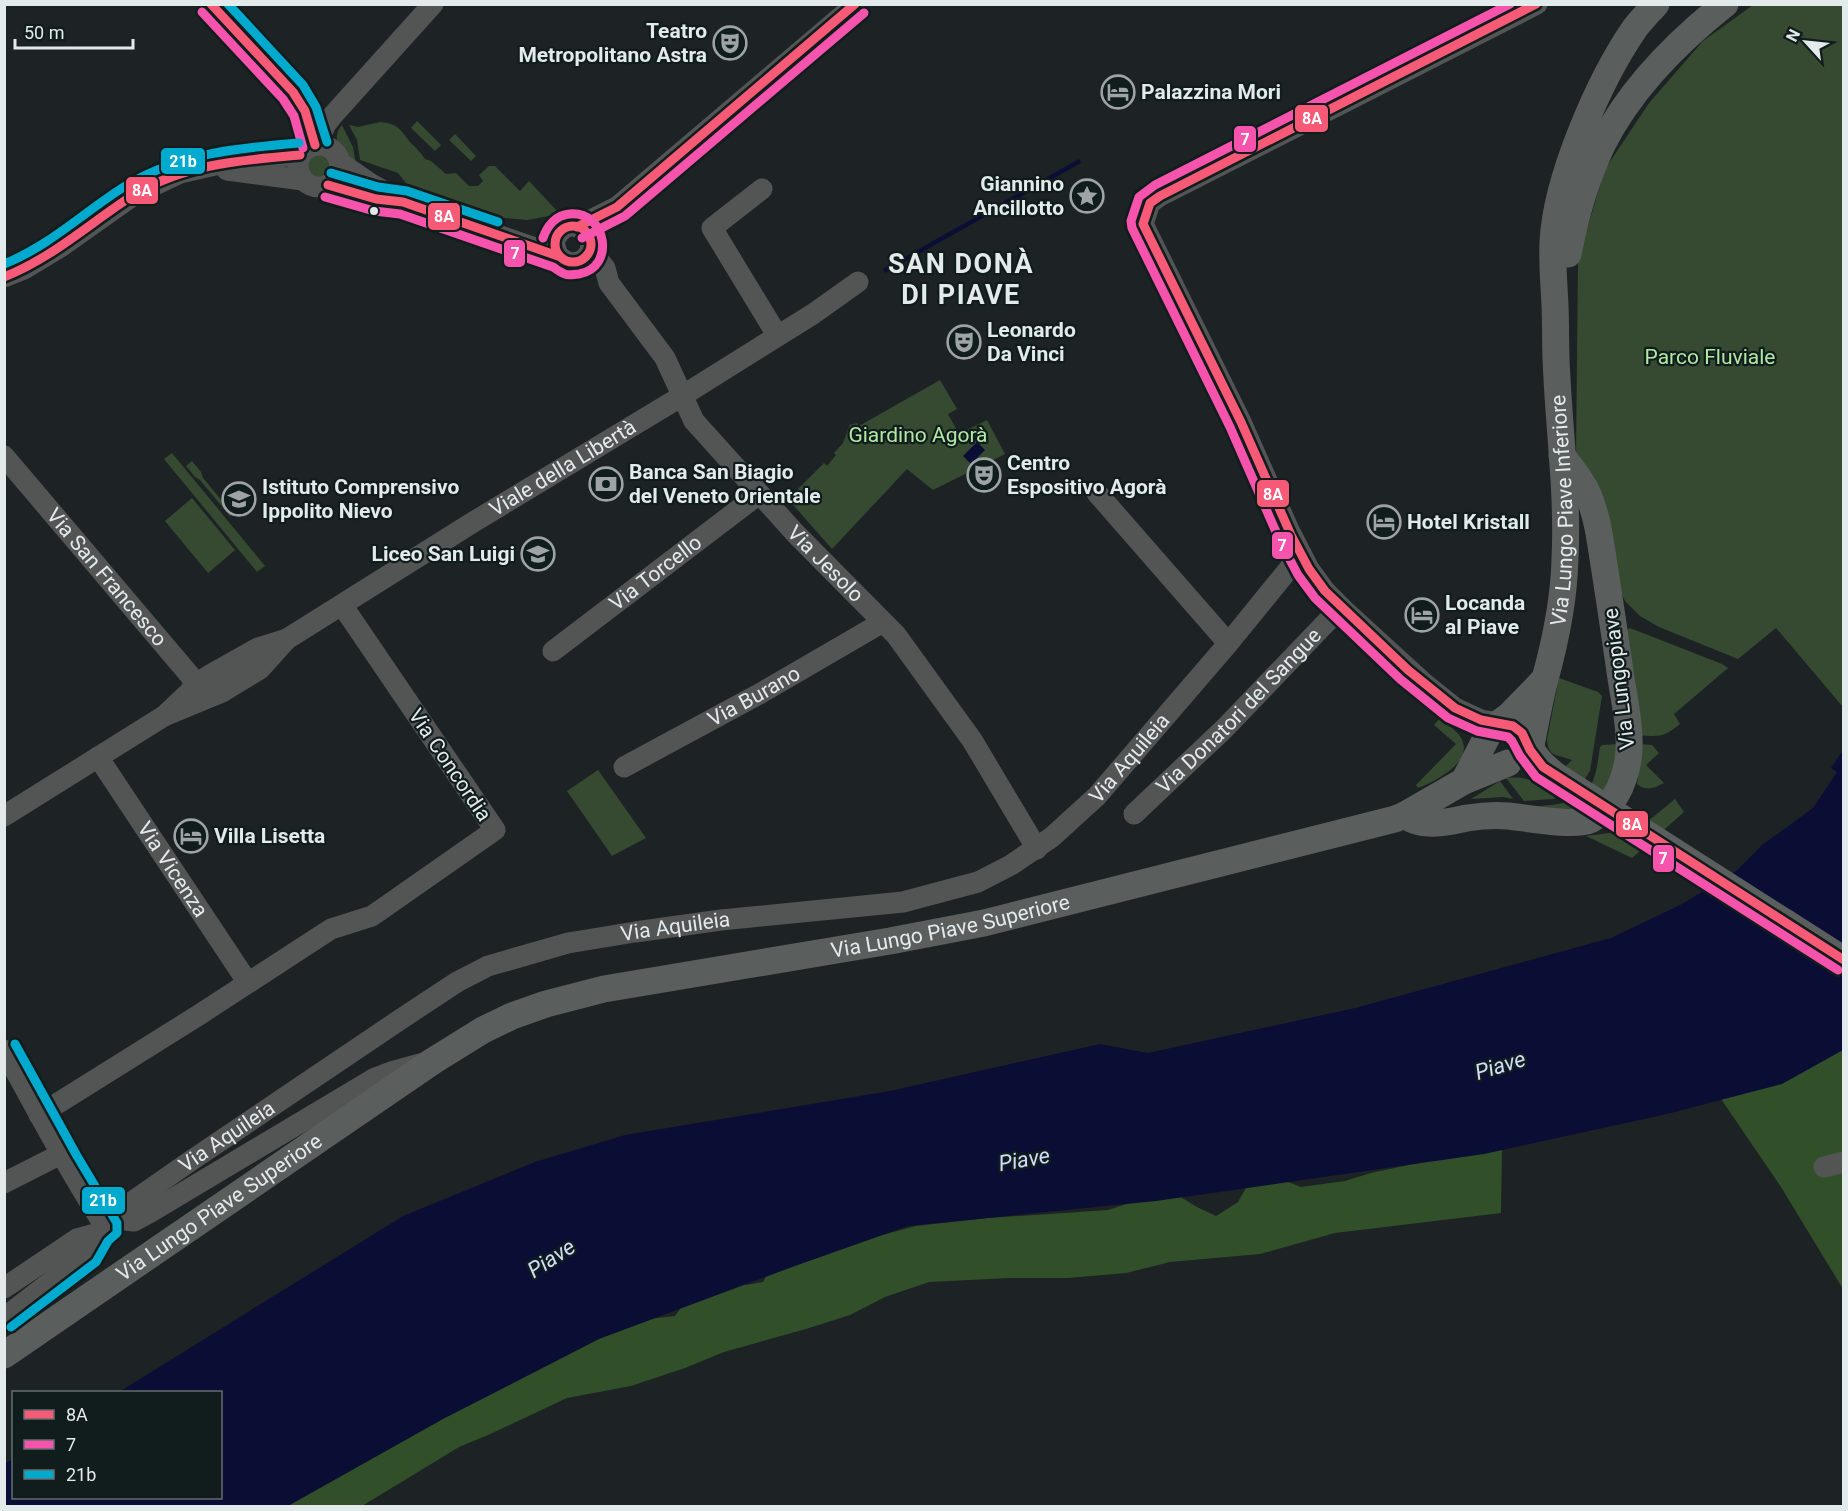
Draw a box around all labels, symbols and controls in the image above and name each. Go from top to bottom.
scale bar [15,12,134,50]
north arrow [1776,12,1836,72]
place label: Teatro Metropolitano Astra [518,19,707,67]
text: 50 m [24,22,64,43]
theatre icon: Teatro Metropolitano Astra [712,25,748,61]
text: N [1782,26,1804,45]
hotel icon: Palazzina Mori [1100,74,1136,110]
place label: Palazzina Mori [1141,80,1281,104]
line badge: 8A [1294,104,1329,133]
text: 8A [1302,109,1322,128]
line badge: 7 [1233,125,1257,153]
text: 7 [1240,130,1250,149]
line badge: 21b [160,147,206,175]
text: 21b [169,152,197,171]
place label: Giannino Ancillotto [973,172,1064,220]
line badge: 8A [125,176,159,205]
place icon: Giannino Ancillotto [1069,178,1105,214]
text: 8A [132,181,152,200]
line badge: 8A [427,202,461,231]
unlabelled marker [368,205,380,217]
text: 8A [434,207,454,226]
line badge: 7 [503,239,526,268]
text: 7 [510,244,520,263]
district label: SAN DONÀ DI PIAVE [888,247,1034,311]
place label: Leonardo Da Vinci [987,318,1076,366]
theatre icon: Leonardo Da Vinci [946,324,982,360]
park label: Parco Fluviale [1645,345,1775,369]
street label: Via Lungo Piave Inferiore [1546,394,1578,628]
street label: Viale della Libertà [485,415,640,521]
park label: Giardino Agorà [848,423,988,447]
place label: Centro Espositivo Agorà [1007,451,1166,499]
theatre icon: Centro Espositivo Agorà [966,457,1002,493]
place label: Banca San Biagio del Veneto Orientale [629,460,821,508]
bank icon: Banca San Biagio del Veneto Orientale [588,466,624,502]
place label: Istituto Comprensivo Ippolito Nievo [262,475,459,523]
line badge: 8A [1256,479,1290,508]
school or university icon: Istituto Comprensivo Ippolito Nievo [221,481,257,517]
text: 8A [1263,485,1283,504]
street label: Via San Francesco [42,504,172,651]
hotel icon: Hotel Kristall [1366,504,1402,540]
place label: Hotel Kristall [1407,510,1530,534]
street label: Via Jesolo [783,521,868,607]
street label: Via Torcello [605,530,706,616]
line badge: 7 [1271,531,1294,560]
school or university icon: Liceo San Luigi [520,536,556,572]
text: 7 [1277,536,1287,555]
place label: Liceo San Luigi [372,542,515,566]
place label: Locanda al Piave [1445,591,1525,639]
hotel icon: Locanda al Piave [1404,597,1440,633]
street label: Via Lungopiave [1598,607,1640,751]
street label: Via Donatori del Sangue [1151,623,1326,798]
street label: Via Burano [704,661,804,731]
street label: Via Concordia [404,704,496,826]
street label: Via Aquileia [1084,709,1175,808]
line badge: 8A [1615,810,1649,838]
text: 8A [1622,815,1642,834]
street label: Via Vicenza [132,817,213,922]
hotel icon: Villa Lisetta [173,818,209,854]
place label: Villa Lisetta [214,824,325,848]
line badge: 7 [1652,844,1675,873]
text: 7 [1658,849,1668,868]
street label: Via Lungo Piave Superiore [829,890,1072,963]
street label: Via Aquileia [619,907,731,946]
water label: Piave [1472,1046,1528,1085]
street label: Via Aquileia [174,1096,279,1177]
street label: Via Lungo Piave Superiore [112,1129,327,1286]
water label: Piave [997,1143,1052,1176]
line badge: 21b [81,1186,126,1215]
text: 21b [89,1191,117,1210]
water label: Piave [523,1234,580,1283]
legend [12,1391,222,1499]
text: 8A [66,1404,88,1425]
text: 7 [66,1434,76,1455]
text: 21b [66,1464,96,1485]

